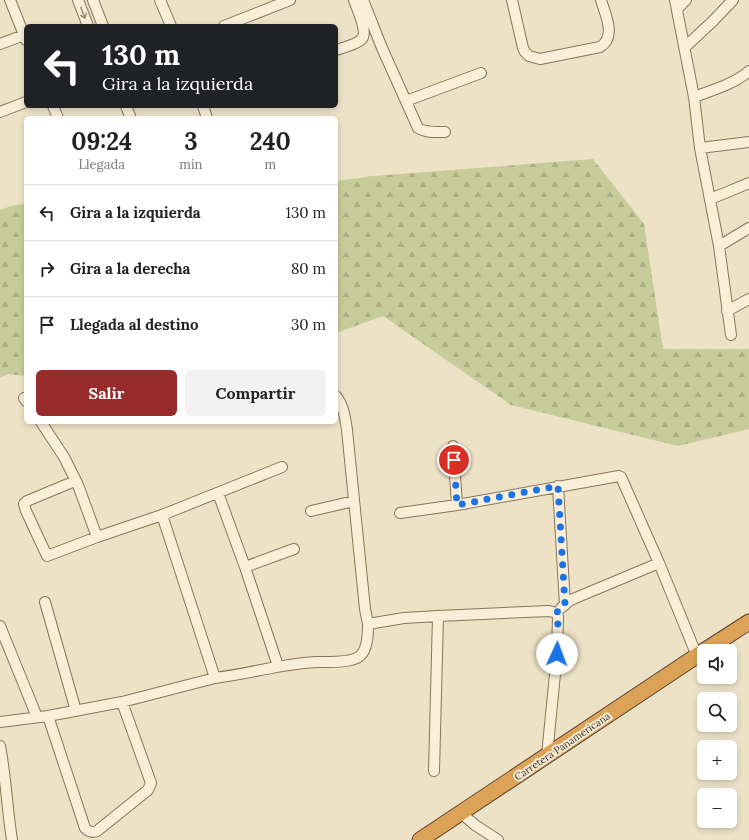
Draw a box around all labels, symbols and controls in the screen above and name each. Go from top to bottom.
one-way arrow [79,7,87,19]
text: 130 m [102,37,180,73]
icon: left [36,40,88,92]
text: Gira a la izquierda [102,72,253,95]
text: 09:24 [71,126,132,157]
text: 3 [184,126,198,157]
text: 240 [250,126,291,157]
text: Llegada [78,156,125,173]
text: min [179,156,203,173]
text: m [264,156,276,173]
icon: left [36,202,58,224]
text: Gira a la izquierda [70,203,201,222]
text: 130 m [286,203,326,222]
icon: right [36,258,58,280]
text: Gira a la derecha [70,259,190,278]
text: 80 m [291,259,326,278]
icon: arrive [36,314,58,336]
text: Llegada al destino [70,315,199,334]
text: 30 m [291,315,326,334]
button: Salir [36,370,177,416]
button: Compartir [185,370,326,416]
pin [437,443,471,477]
icon: arrive [443,449,465,471]
position arrow [536,633,578,675]
map controls [697,644,737,828]
button: sound [697,644,737,684]
button: search [697,692,737,732]
street label: Carretera Panamericana [512,709,613,783]
button: + [697,740,737,780]
button: − [697,788,737,828]

